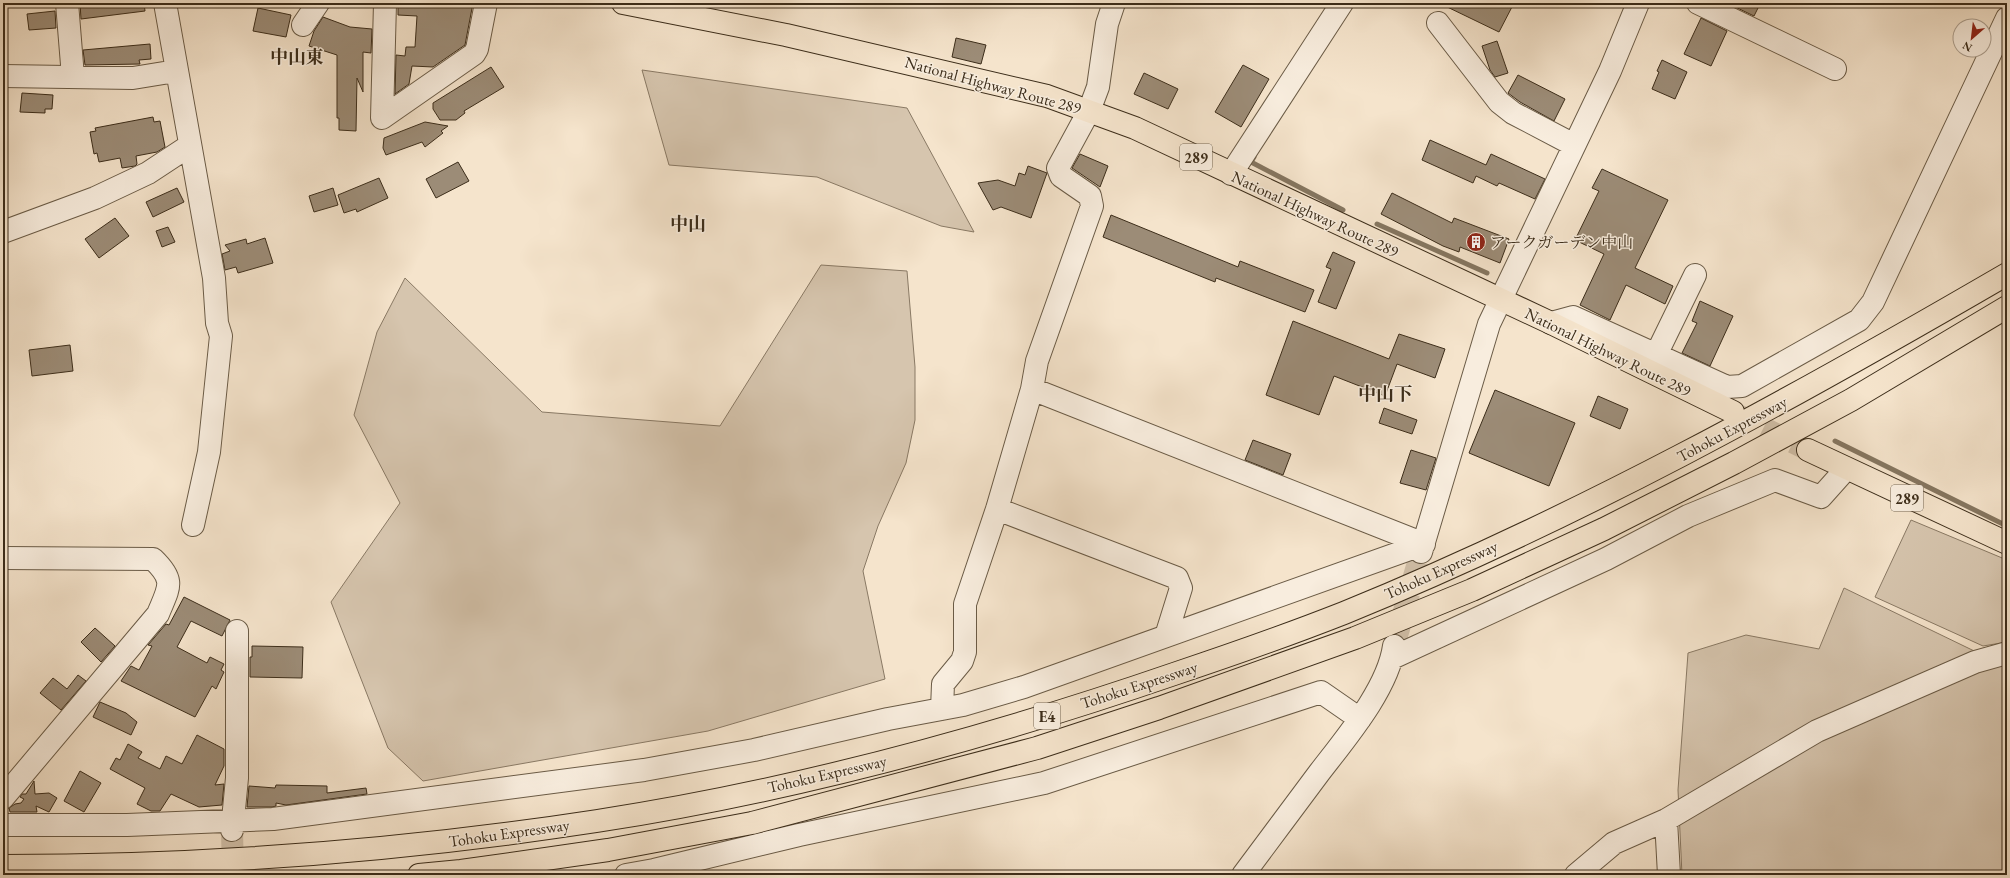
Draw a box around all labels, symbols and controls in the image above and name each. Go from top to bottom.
north arrow [1952,18,1992,58]
text: N [1960,39,1975,55]
district label: 中山東 [270,45,324,68]
street label: National Highway Route 289 [902,51,1084,119]
road number: 289 [1180,144,1212,170]
street label: National Highway Route 289 [1228,166,1402,262]
district label: 中山 [670,212,706,235]
building icon: アークガーデン中山 [1465,231,1487,253]
place label: アークガーデン中山 [1490,232,1633,253]
street label: National Highway Route 289 [1522,303,1695,401]
district label: 中山下 [1358,382,1412,405]
street label: Tohoku Expressway [1673,391,1792,467]
road number: 289 [1891,485,1923,511]
street label: Tohoku Expressway [1381,535,1502,604]
street label: Tohoku Expressway [1078,656,1201,714]
road number: E4 [1034,703,1060,729]
street label: Tohoku Expressway [765,750,890,798]
street label: Tohoku Expressway [447,814,572,852]

